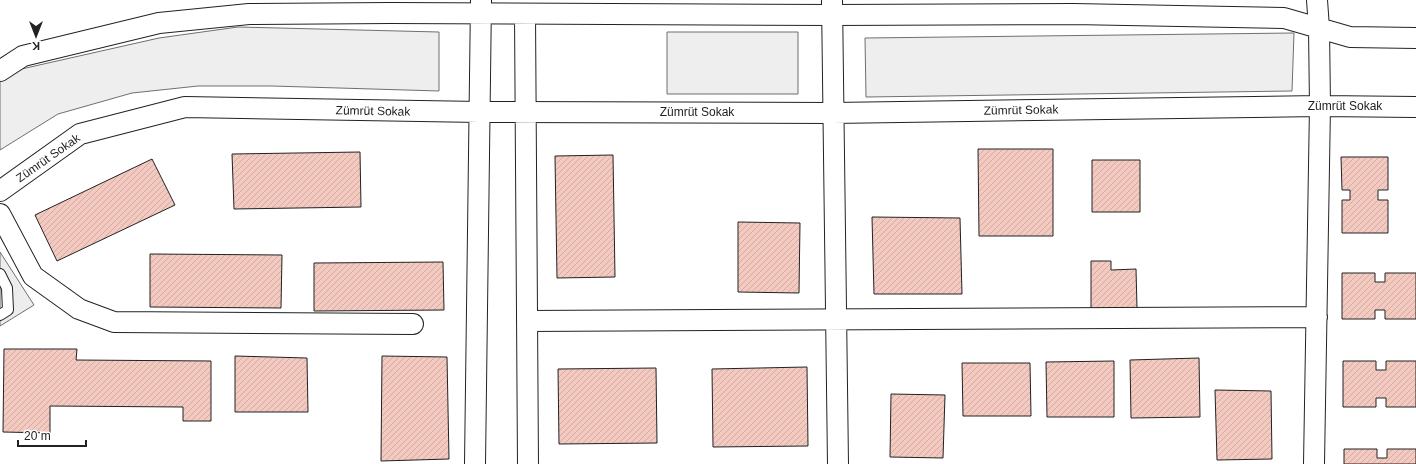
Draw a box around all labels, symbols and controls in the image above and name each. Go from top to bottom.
north arrow [16,16,56,56]
text: K [32,40,40,52]
street label: Zümrüt Sokak [1308,99,1383,113]
street label: Zümrüt Sokak [984,102,1059,118]
street label: Zümrüt Sokak [336,103,411,119]
street label: Zümrüt Sokak [660,105,735,119]
street label: Zümrüt Sokak [13,130,83,185]
scale bar [18,422,86,448]
text: 20 m [24,429,51,443]

